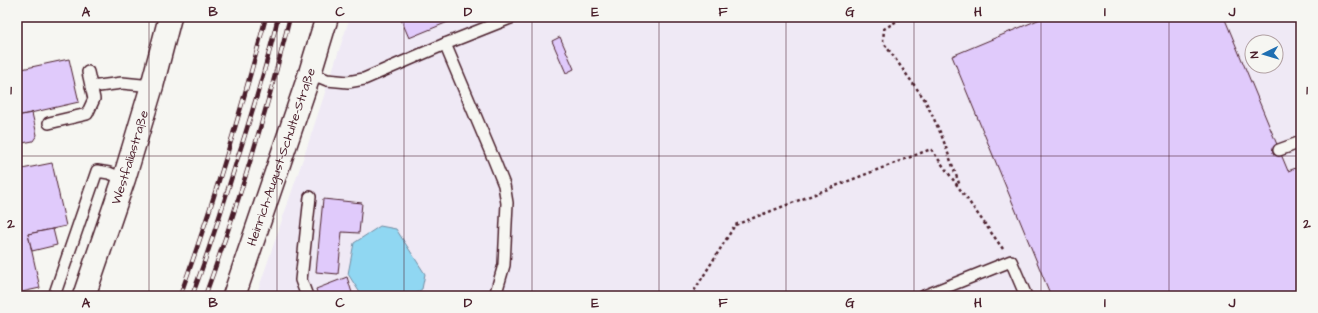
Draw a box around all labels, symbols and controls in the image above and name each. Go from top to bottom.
text: A [82,3,91,21]
text: B [208,3,218,21]
text: C [335,3,345,21]
text: D [464,3,473,21]
text: E [591,3,599,21]
text: F [718,3,728,21]
text: G [845,3,855,21]
text: H [974,3,982,21]
text: I [1104,3,1106,21]
text: J [1228,3,1236,21]
north arrow [1244,34,1284,74]
text: N [1247,51,1262,59]
street label: Heinrich-August-Schulte-Straße [243,66,320,248]
text: 1 [10,81,12,99]
text: 1 [1306,81,1308,99]
street label: Westfaliastraße [107,108,153,207]
text: 2 [6,215,15,233]
text: 2 [1302,215,1311,233]
text: A [82,294,91,312]
text: B [208,294,218,312]
text: C [335,294,345,312]
text: D [464,294,473,312]
text: E [591,294,599,312]
text: F [718,294,728,312]
text: G [845,294,855,312]
text: H [974,294,982,312]
text: I [1104,294,1106,312]
text: J [1228,294,1236,312]

